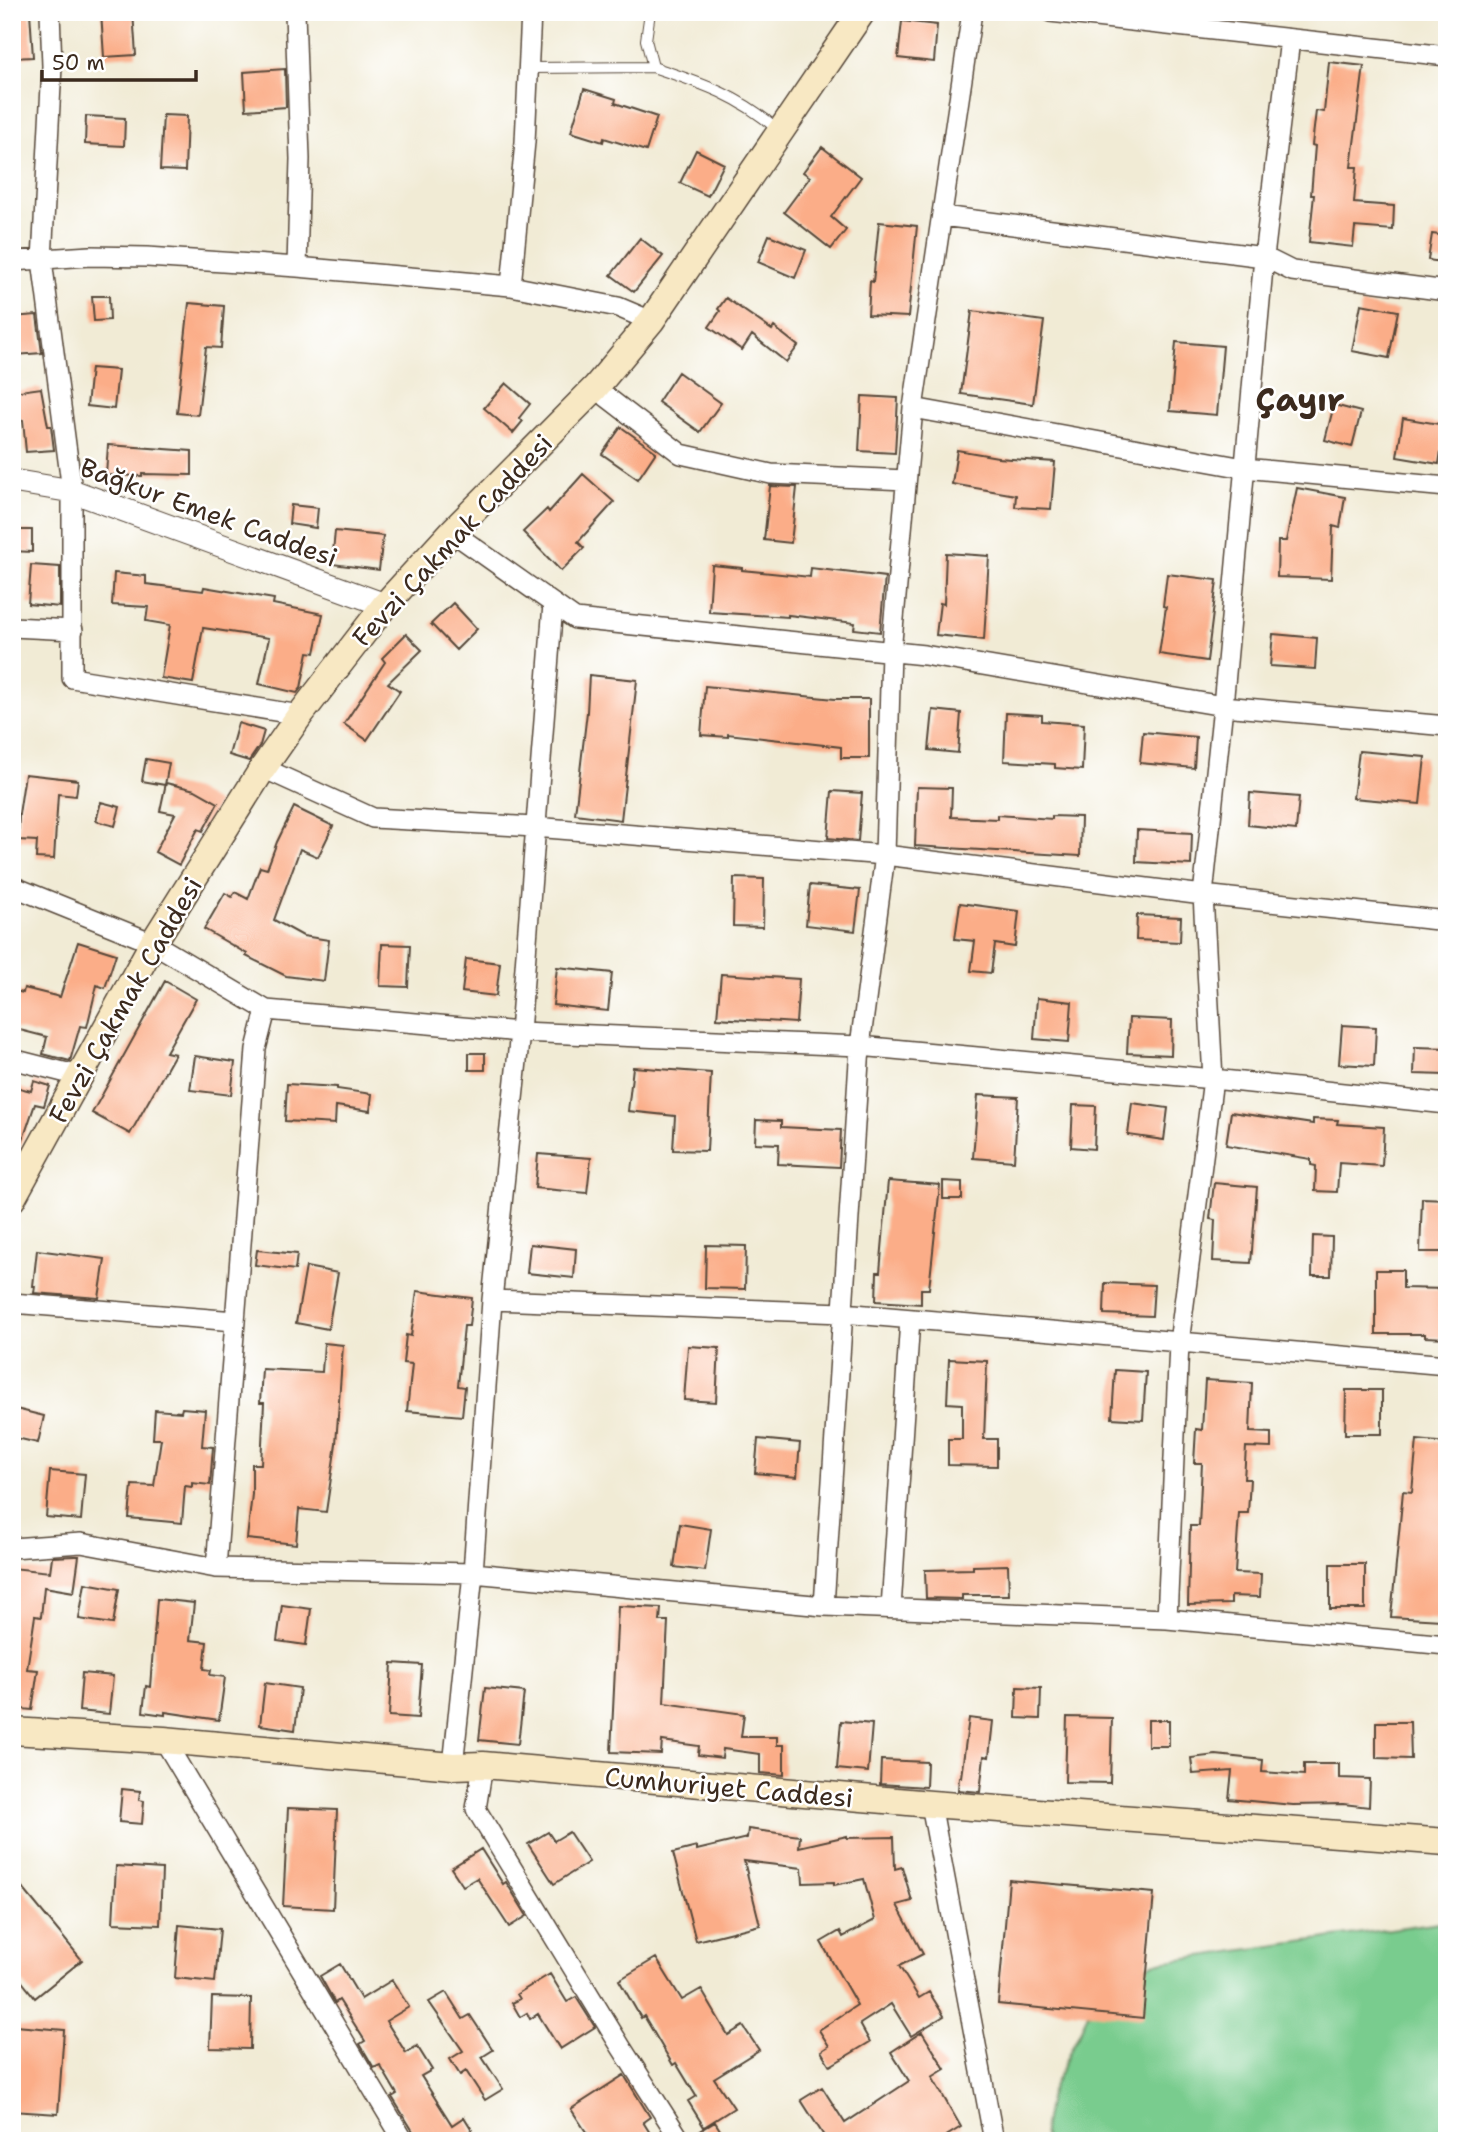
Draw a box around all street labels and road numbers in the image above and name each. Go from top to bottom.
street label: Fevzi Çakmak Caddesi [344,426,560,654]
street label: Bağkur Emek Caddesi [76,449,342,575]
street label: Fevzi Çakmak Caddesi [40,870,210,1130]
street label: Cumhuriyet Caddesi [603,1759,855,1815]

